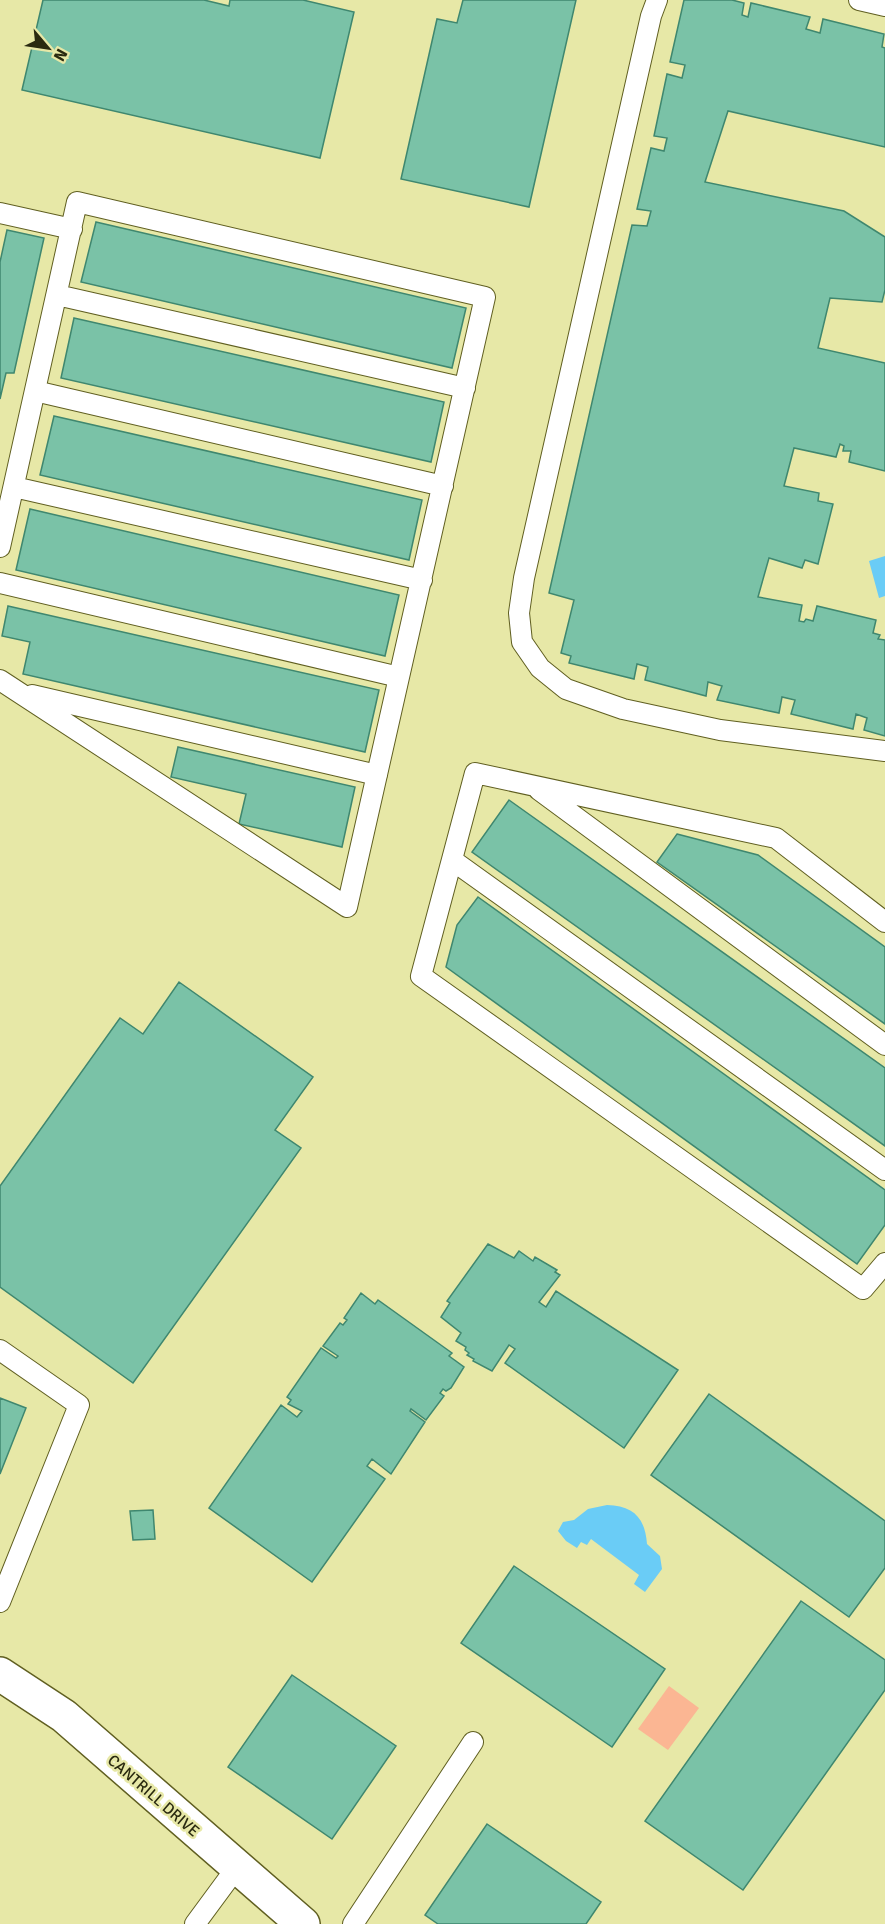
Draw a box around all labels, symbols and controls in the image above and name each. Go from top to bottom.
north arrow [18,18,78,78]
text: N [49,45,72,65]
street label: CANTRILL DRIVE [103,1750,203,1841]

